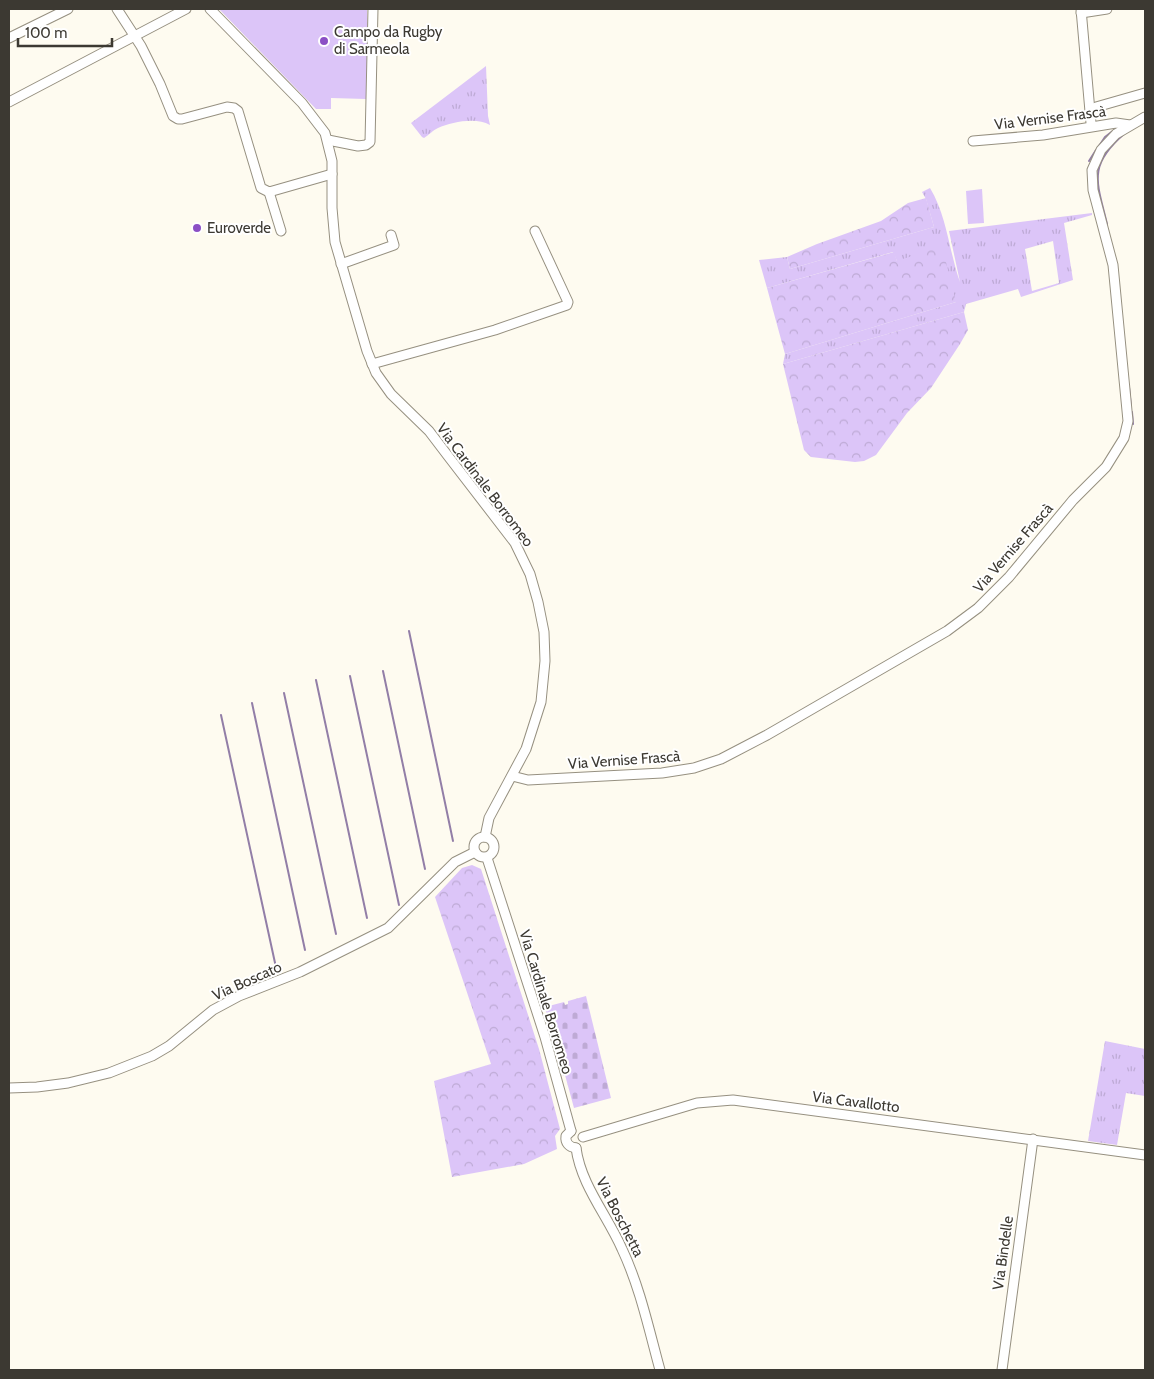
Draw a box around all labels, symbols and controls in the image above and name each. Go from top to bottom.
scale bar [18,15,111,47]
place label: Campo da Rugby di Sarmeola [334,23,443,58]
text: 100 m [25,24,67,42]
marker: Campo da Rugby di Sarmeola [318,35,330,47]
street label: Via Vernise Frascà [993,102,1108,134]
place label: Euroverde [207,219,271,237]
marker: Euroverde [191,222,203,234]
street label: Via Cardinale Borromeo [433,420,537,550]
street label: Via Vernise Frascà [969,499,1057,596]
street label: Via Vernise Frascà [567,747,681,773]
street label: Via Cardinale Borromeo [515,928,577,1076]
street label: Via Boscato [209,958,285,1004]
street label: Via Cavallotto [811,1088,901,1116]
street label: Via Boschetta [592,1174,648,1261]
street label: Via Bindelle [989,1214,1017,1291]

